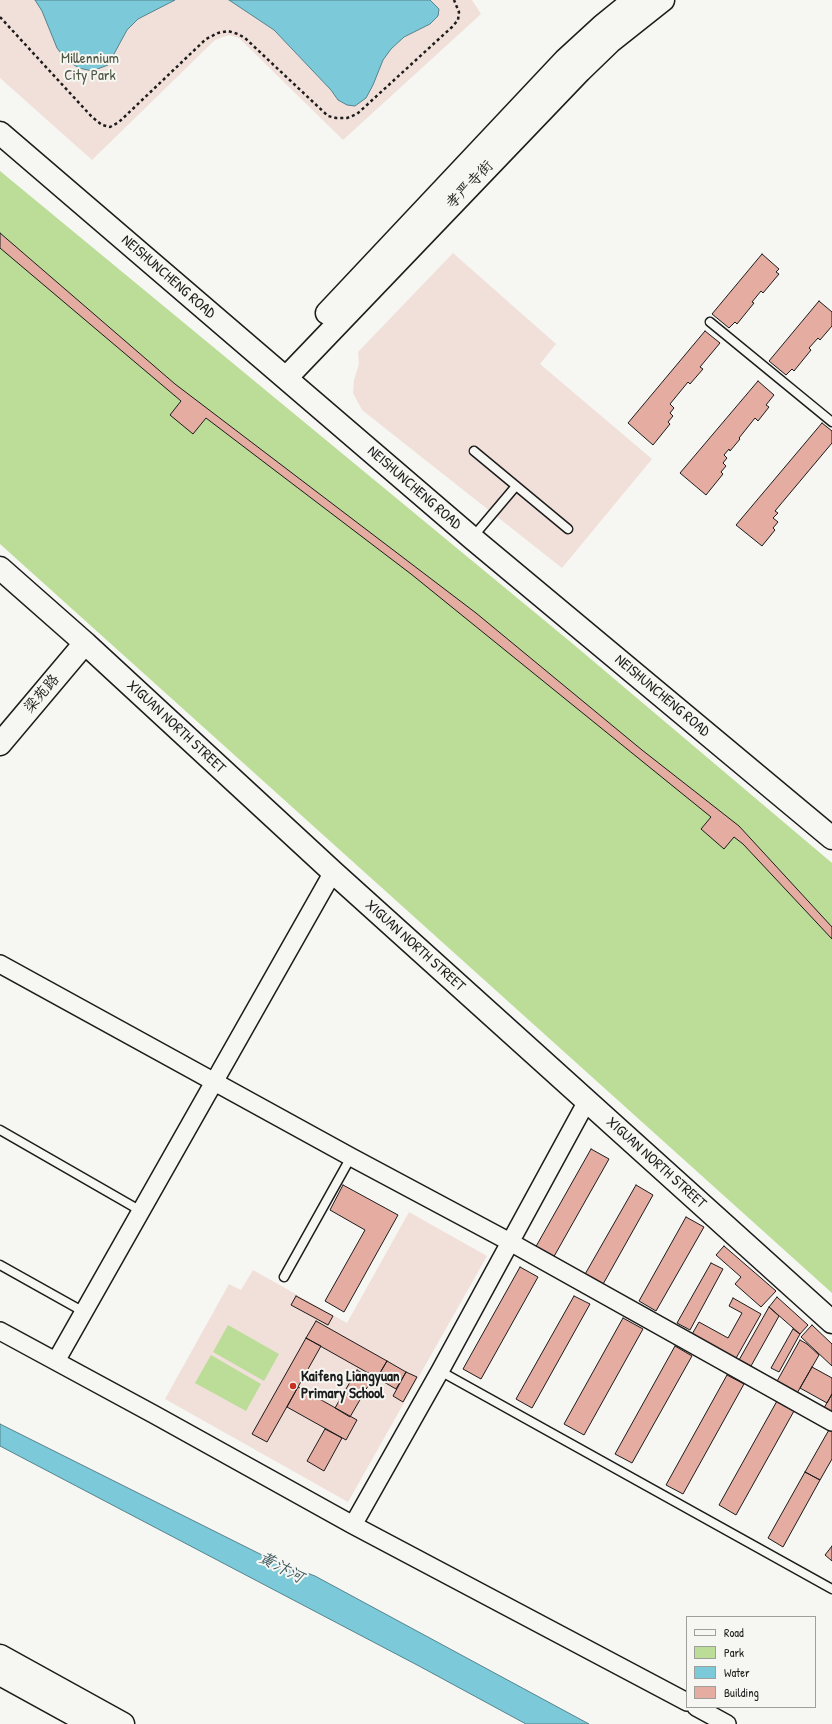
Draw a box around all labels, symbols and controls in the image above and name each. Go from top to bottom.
park label: Millennium City Park [61,50,119,85]
street label: 孝严寺街 [443,157,497,213]
street label: NEISHUNCHENG ROAD [117,231,219,323]
street label: NEISHUNCHENG ROAD [363,442,465,534]
street label: NEISHUNCHENG ROAD [611,651,713,741]
street label: 梁苑路 [21,671,63,717]
street label: XIGUAN NORTH STREET [123,677,229,777]
street label: XIGUAN NORTH STREET [361,896,469,996]
street label: XIGUAN NORTH STREET [602,1113,710,1213]
place label: Kaifeng Liangyuan Primary School [301,1368,400,1403]
marker: Kaifeng Liangyuan Primary School [288,1381,298,1391]
water label: 黄汴河 [255,1548,307,1588]
legend [686,1616,816,1708]
text: Road [724,1624,744,1641]
text: Park [724,1644,744,1661]
text: Water [724,1664,750,1681]
text: Building [724,1684,759,1701]

